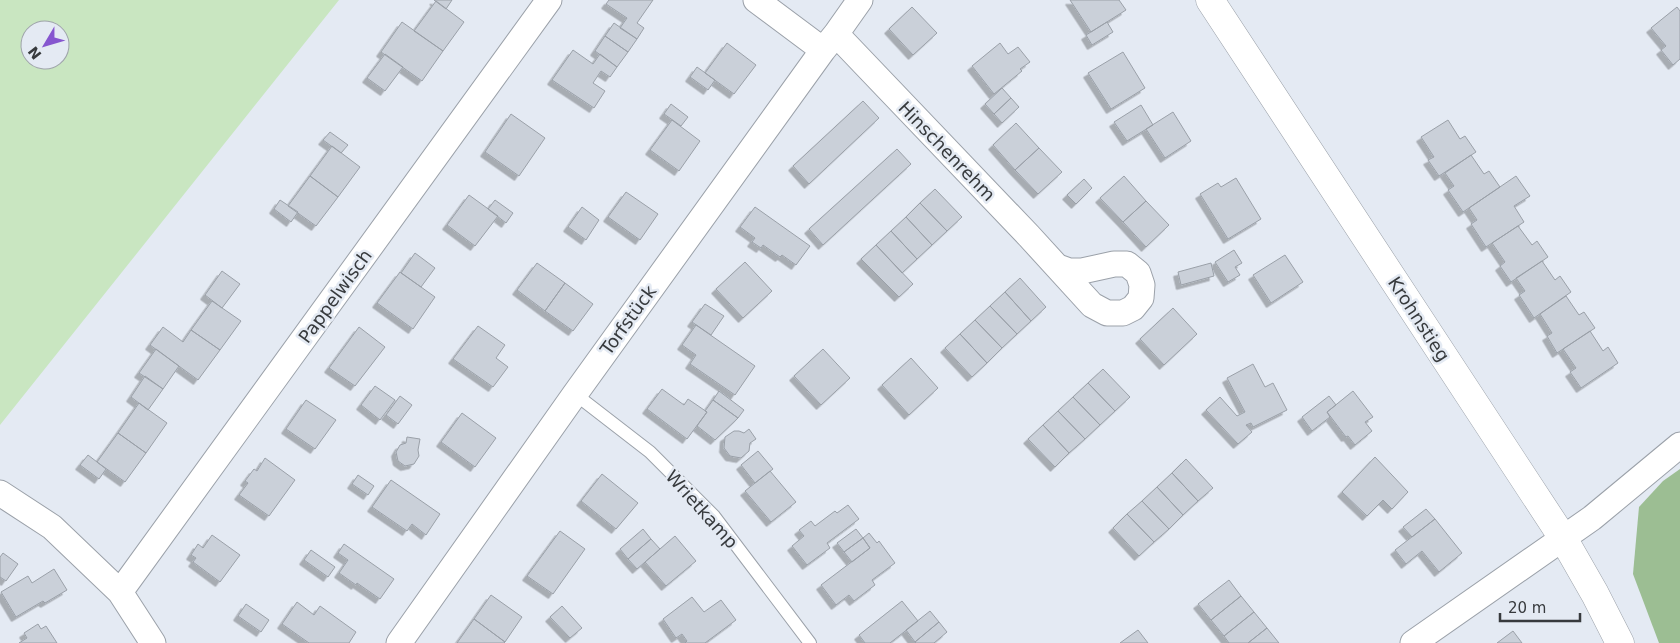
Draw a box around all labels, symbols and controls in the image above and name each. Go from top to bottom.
north arrow [20,20,70,70]
text: N [25,43,45,63]
street label: Hinschenrehm [894,97,1000,205]
street label: Pappelwisch [294,245,376,347]
street label: Krohnstieg [1384,273,1454,365]
street label: Torfstück [595,281,661,360]
street label: Wrietkamp [662,466,742,552]
scale bar [1500,590,1580,622]
text: 20 m [1508,599,1546,617]

